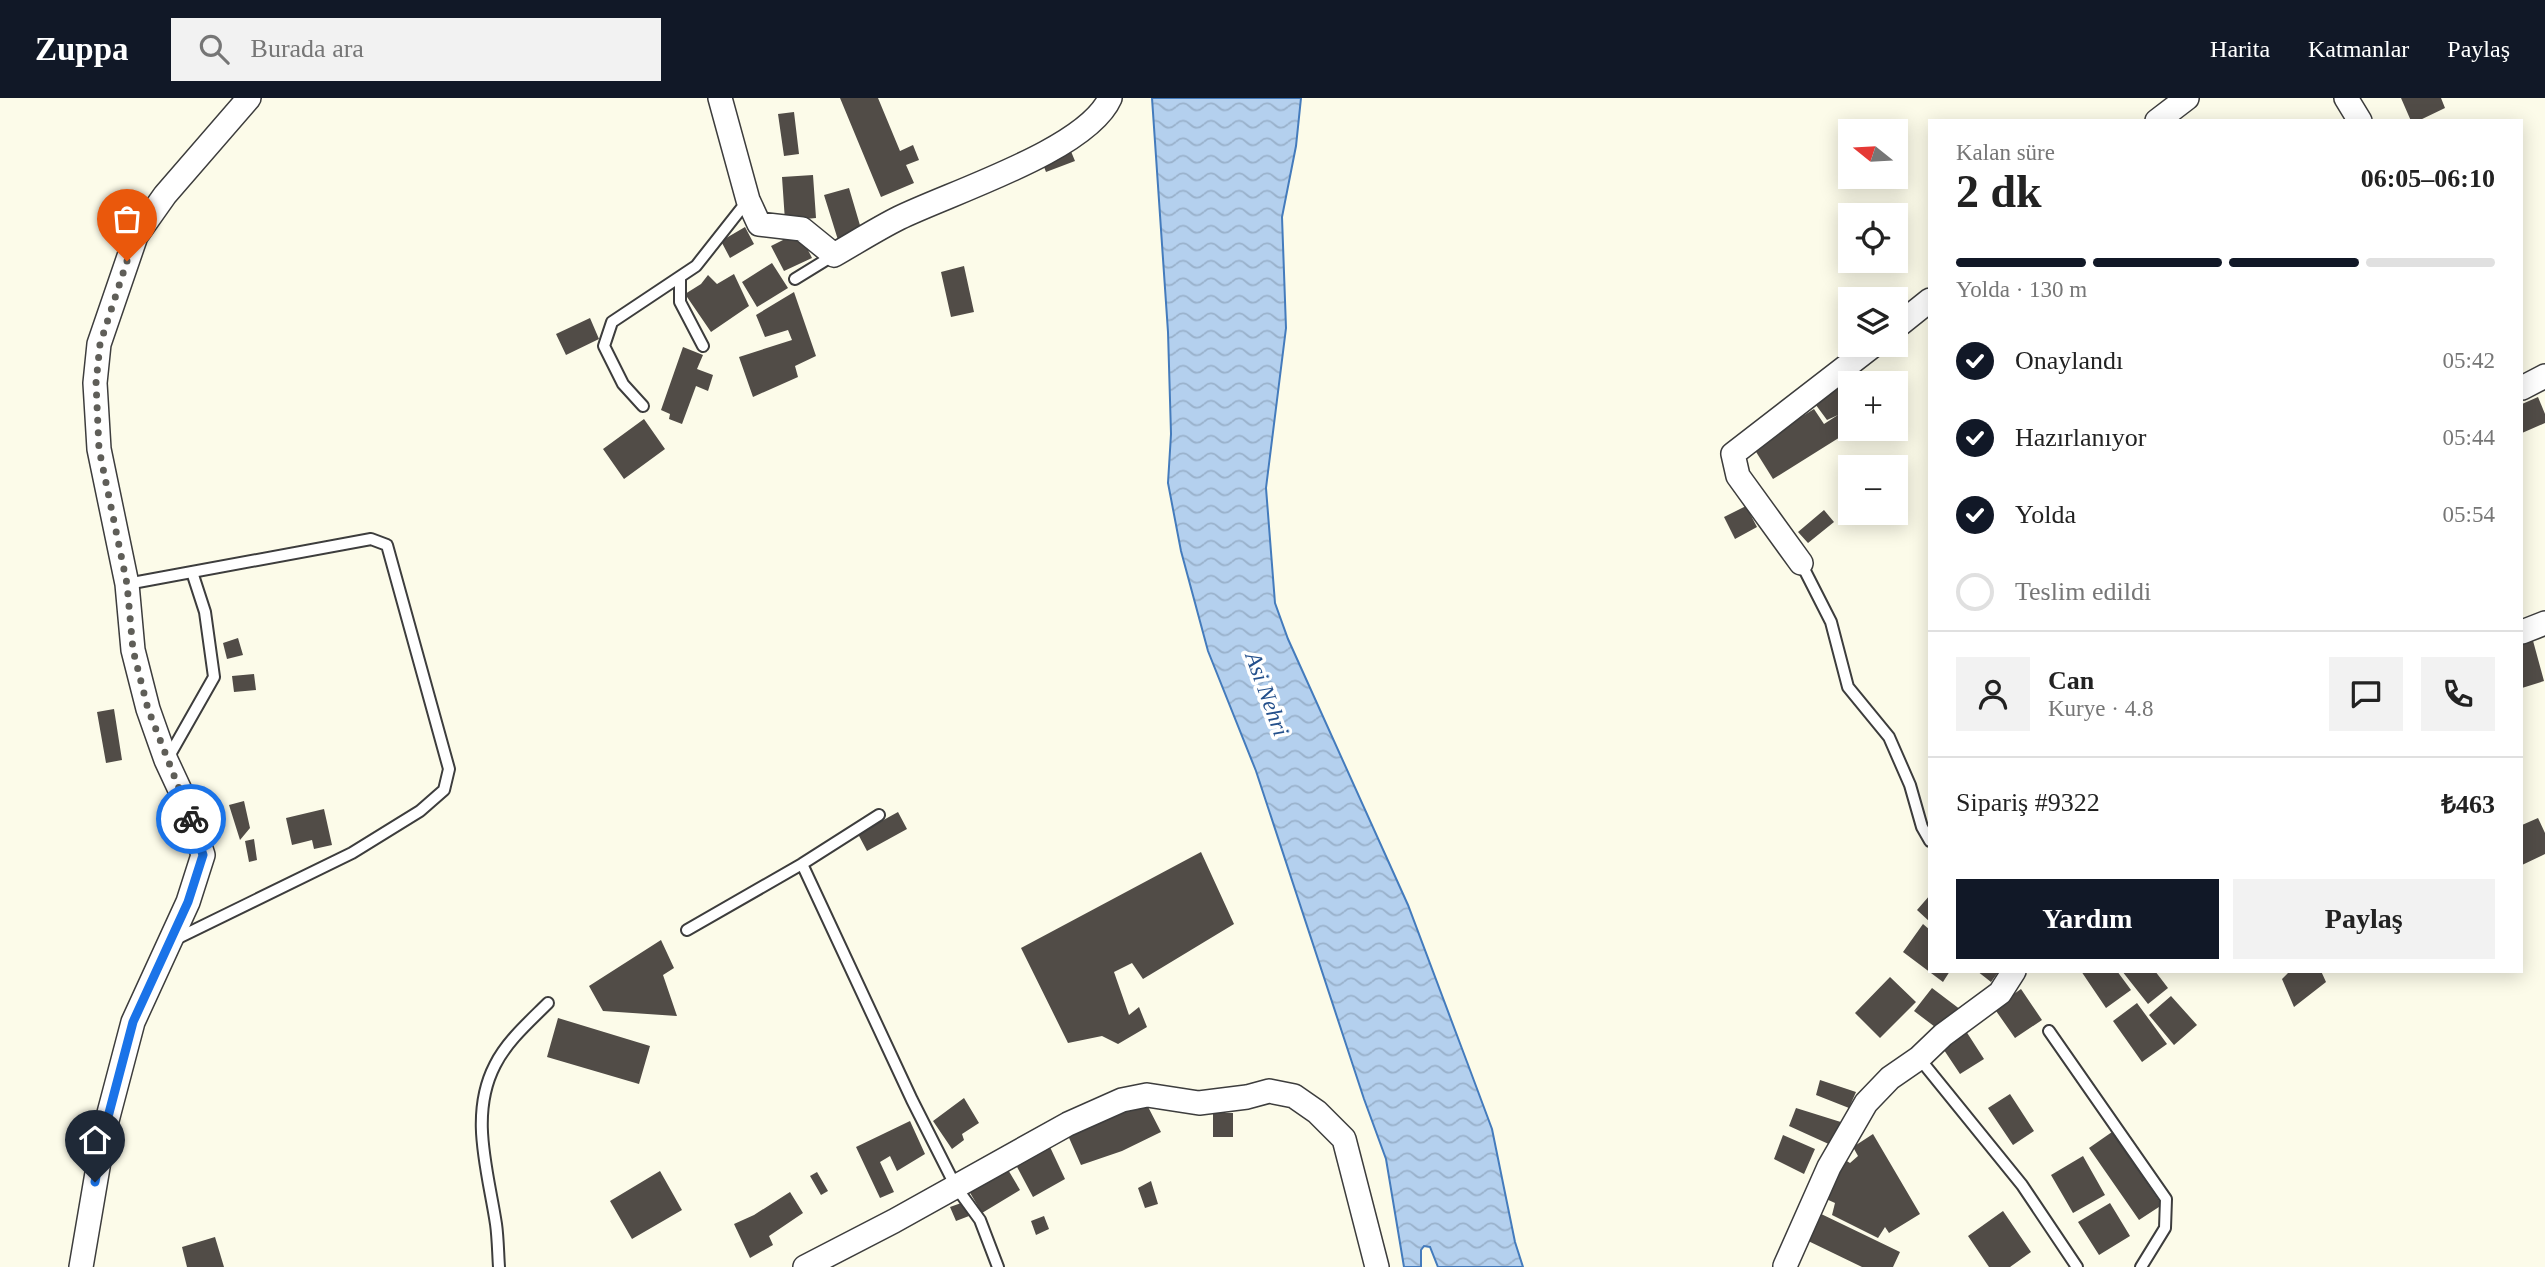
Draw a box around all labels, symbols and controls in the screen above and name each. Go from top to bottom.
search box [171,18,661,81]
icon: search [195,30,233,68]
text: Zuppa [35,31,129,67]
text: Burada ara [251,34,364,63]
text: Harita [2210,36,2270,62]
text: Katmanlar [2308,36,2409,62]
text: Paylaş [2447,36,2510,62]
north arrow [1838,119,1908,189]
map controls [1838,119,1908,525]
text: Kalan süre [1956,140,2055,165]
text: 06:05–06:10 [2361,164,2495,193]
text: 2 dk [1956,166,2042,217]
pin [97,189,157,261]
icon: bag [108,200,146,238]
button: locate [1838,203,1908,273]
text: Yolda · 130 m [1956,277,2087,302]
button: layers [1838,287,1908,357]
icon: check [1956,342,1994,380]
text: Onaylandı [2015,346,2123,375]
text: 05:42 [2443,348,2495,373]
button: + [1838,371,1908,441]
icon: check [1956,419,1994,457]
text: Hazırlanıyor [2015,423,2146,452]
text: 05:44 [2443,425,2495,450]
button: − [1838,455,1908,525]
icon: check [1956,496,1994,534]
text: Yolda [2015,500,2076,529]
text: 05:54 [2443,502,2495,527]
text: Teslim edildi [2015,577,2151,606]
water label: Asi Nehri [1240,647,1294,739]
button: person [1956,657,2030,731]
button: chat [2329,657,2403,731]
button: phone [2421,657,2495,731]
text: Can [2048,666,2094,695]
text: Kurye · 4.8 [2048,696,2153,721]
courier [156,784,226,854]
text: Sipariş #9322 [1956,788,2100,817]
text: ₺463 [2441,790,2495,819]
icon: bike [172,800,210,838]
button: Yardım [1956,879,2219,959]
button: Paylaş [2233,879,2495,959]
pin [65,1110,125,1182]
icon: home [76,1121,114,1159]

